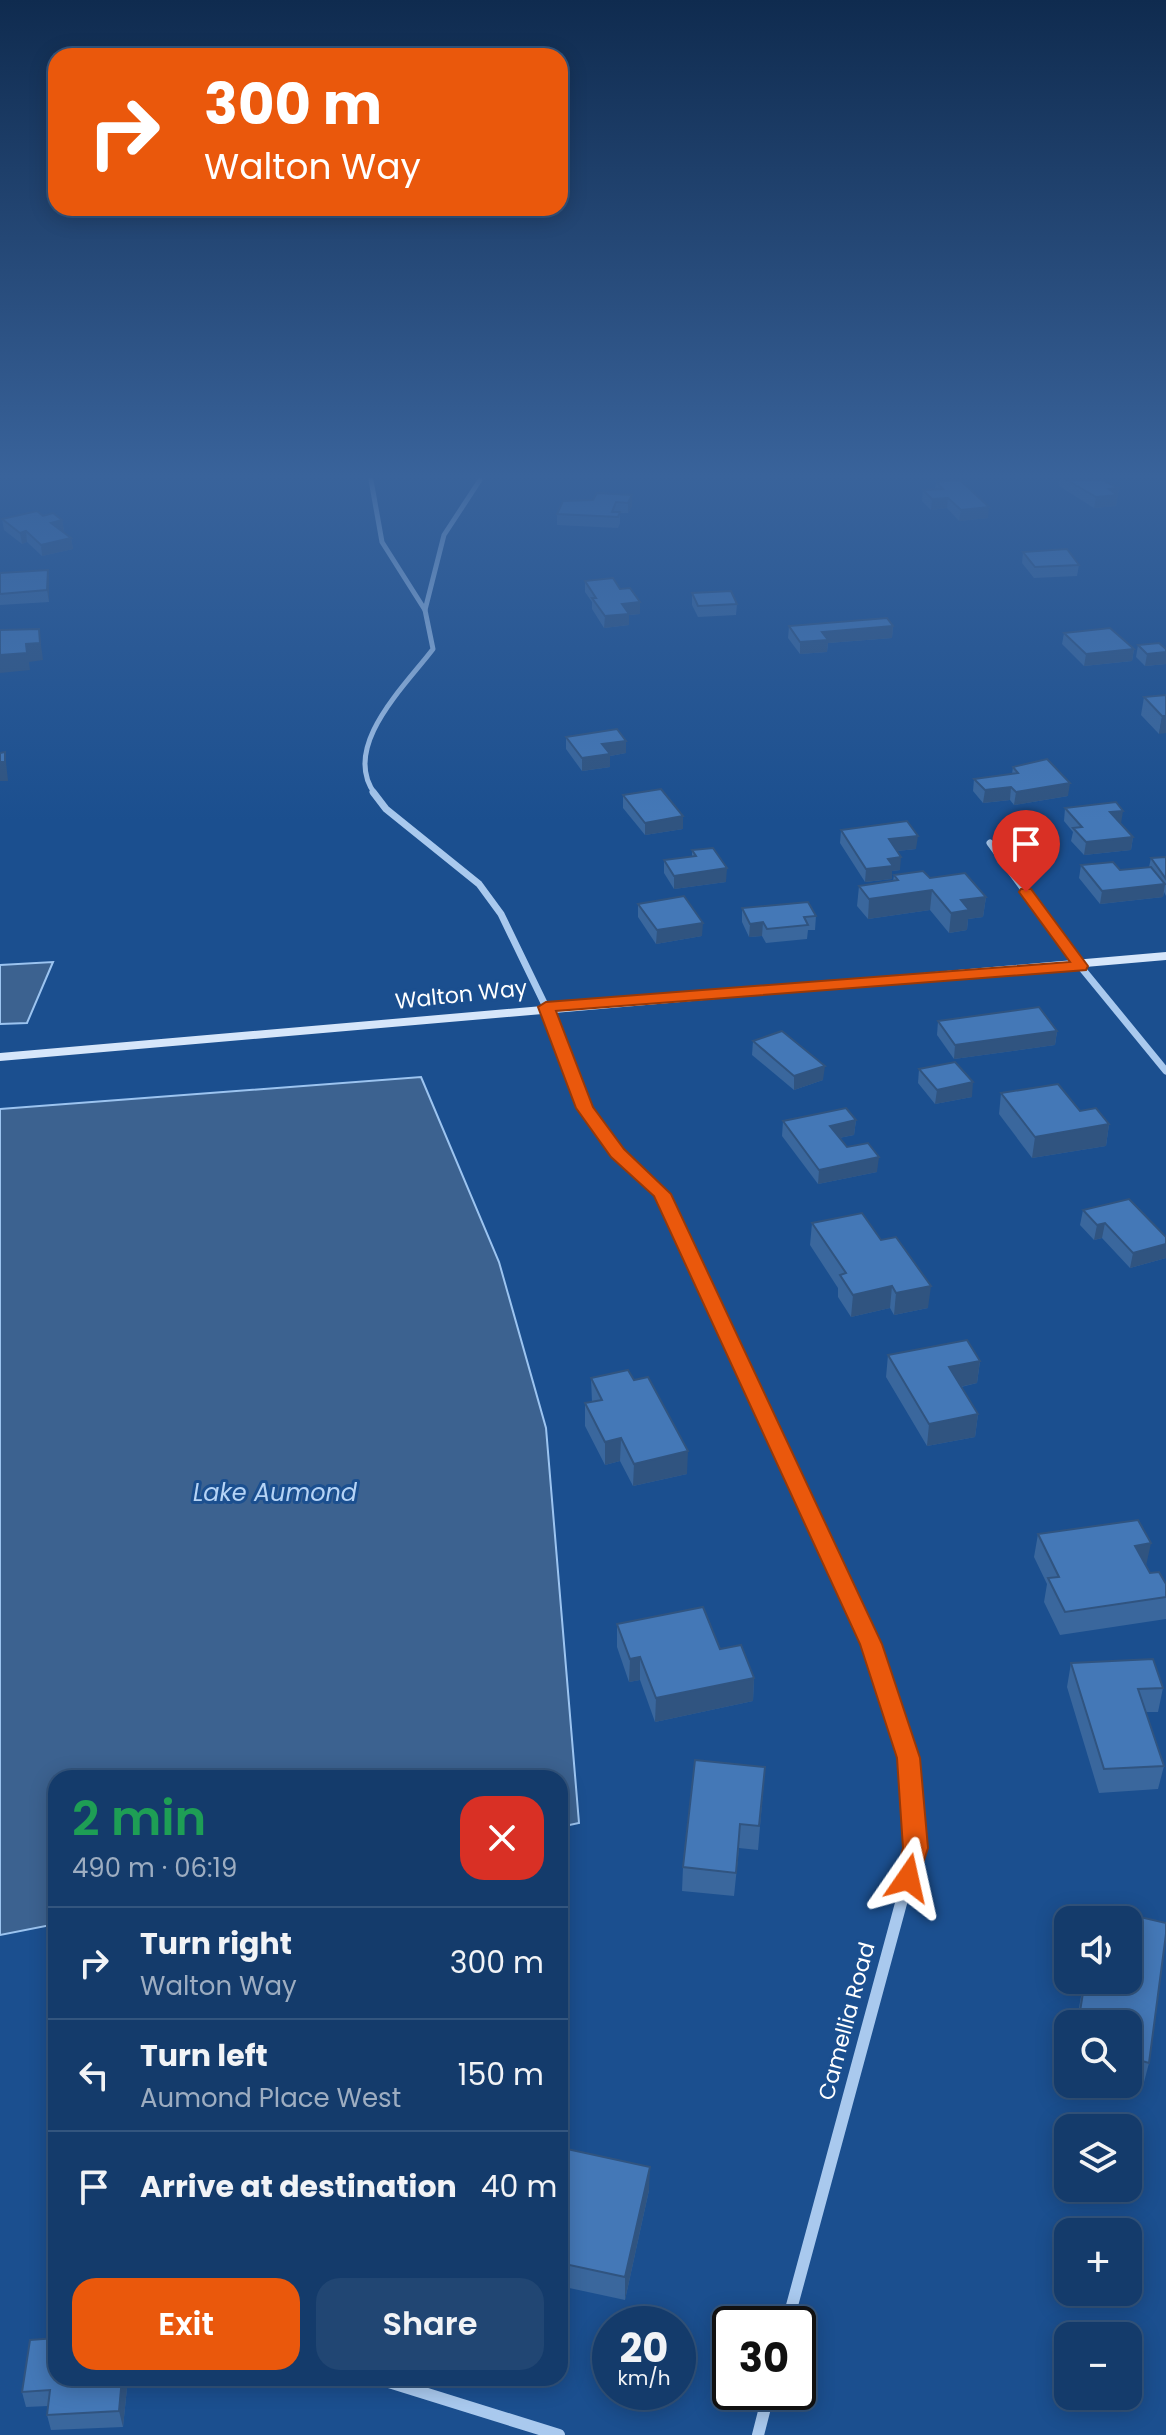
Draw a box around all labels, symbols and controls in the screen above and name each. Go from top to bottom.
text: 300 m [204,65,382,144]
icon: right [72,80,176,184]
text: Walton Way [204,141,421,192]
pin [992,810,1060,892]
icon: arrive [1004,822,1048,866]
street label: Walton Way [394,972,529,1017]
water label: Lake Aumond [193,1476,358,1509]
text: 2 min [72,1785,206,1852]
button: close [460,1796,544,1880]
position arrow [866,1836,950,1920]
text: 490 m · 06:19 [72,1850,237,1886]
map controls [1054,1906,1142,2410]
button: sound [1054,1906,1142,1994]
text: Turn right [140,1922,292,1965]
street label: Camellia Road [811,1939,882,2104]
icon: right [72,1941,116,1985]
text: 300 m [450,1941,544,1984]
text: Walton Way [140,1968,297,2004]
button: search [1054,2010,1142,2098]
text: Turn left [140,2034,268,2077]
icon: left [72,2053,116,2097]
text: 150 m [458,2053,544,2096]
text: Aumond Place West [140,2080,401,2116]
button: layers [1054,2114,1142,2202]
icon: arrive [72,2165,116,2209]
text: Arrive at destination [140,2165,457,2208]
text: 40 m [481,2165,557,2208]
button: + [1054,2218,1142,2306]
button: Exit [72,2278,300,2370]
button: Share [316,2278,544,2370]
speed limit sign: 30 [712,2306,816,2410]
text: 20 [620,2320,668,2376]
button: − [1054,2322,1142,2410]
text: km/h [617,2364,671,2392]

